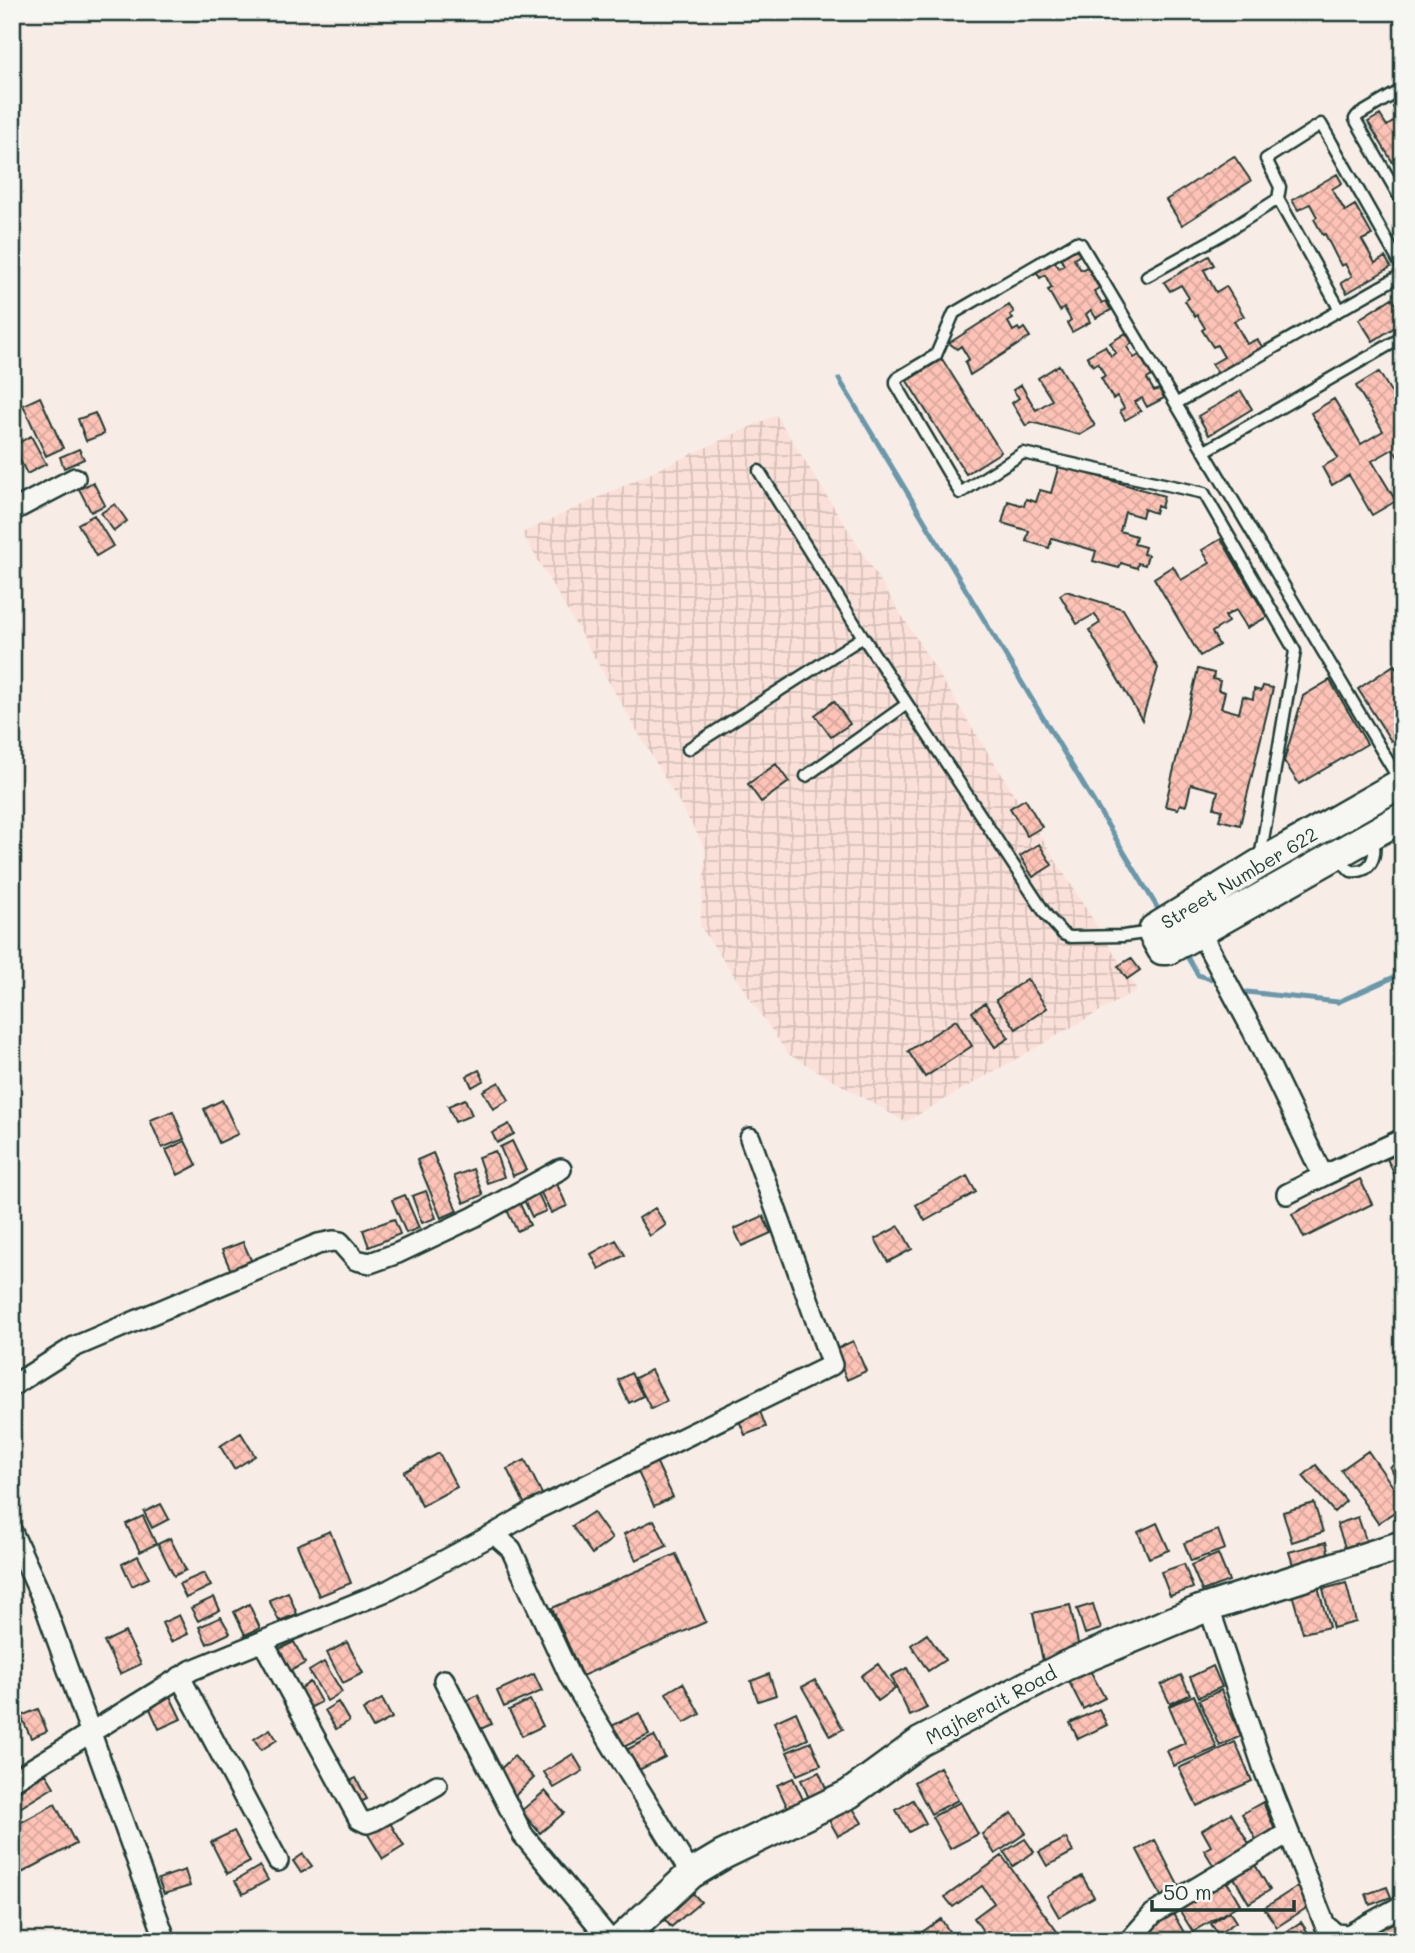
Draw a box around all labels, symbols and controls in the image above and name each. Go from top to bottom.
street label: Street Number 622 [1156,821,1322,934]
street label: Majherait Road [921,1660,1061,1750]
scale bar [1152,1869,1294,1913]
text: 50 m [1163,1878,1212,1905]

